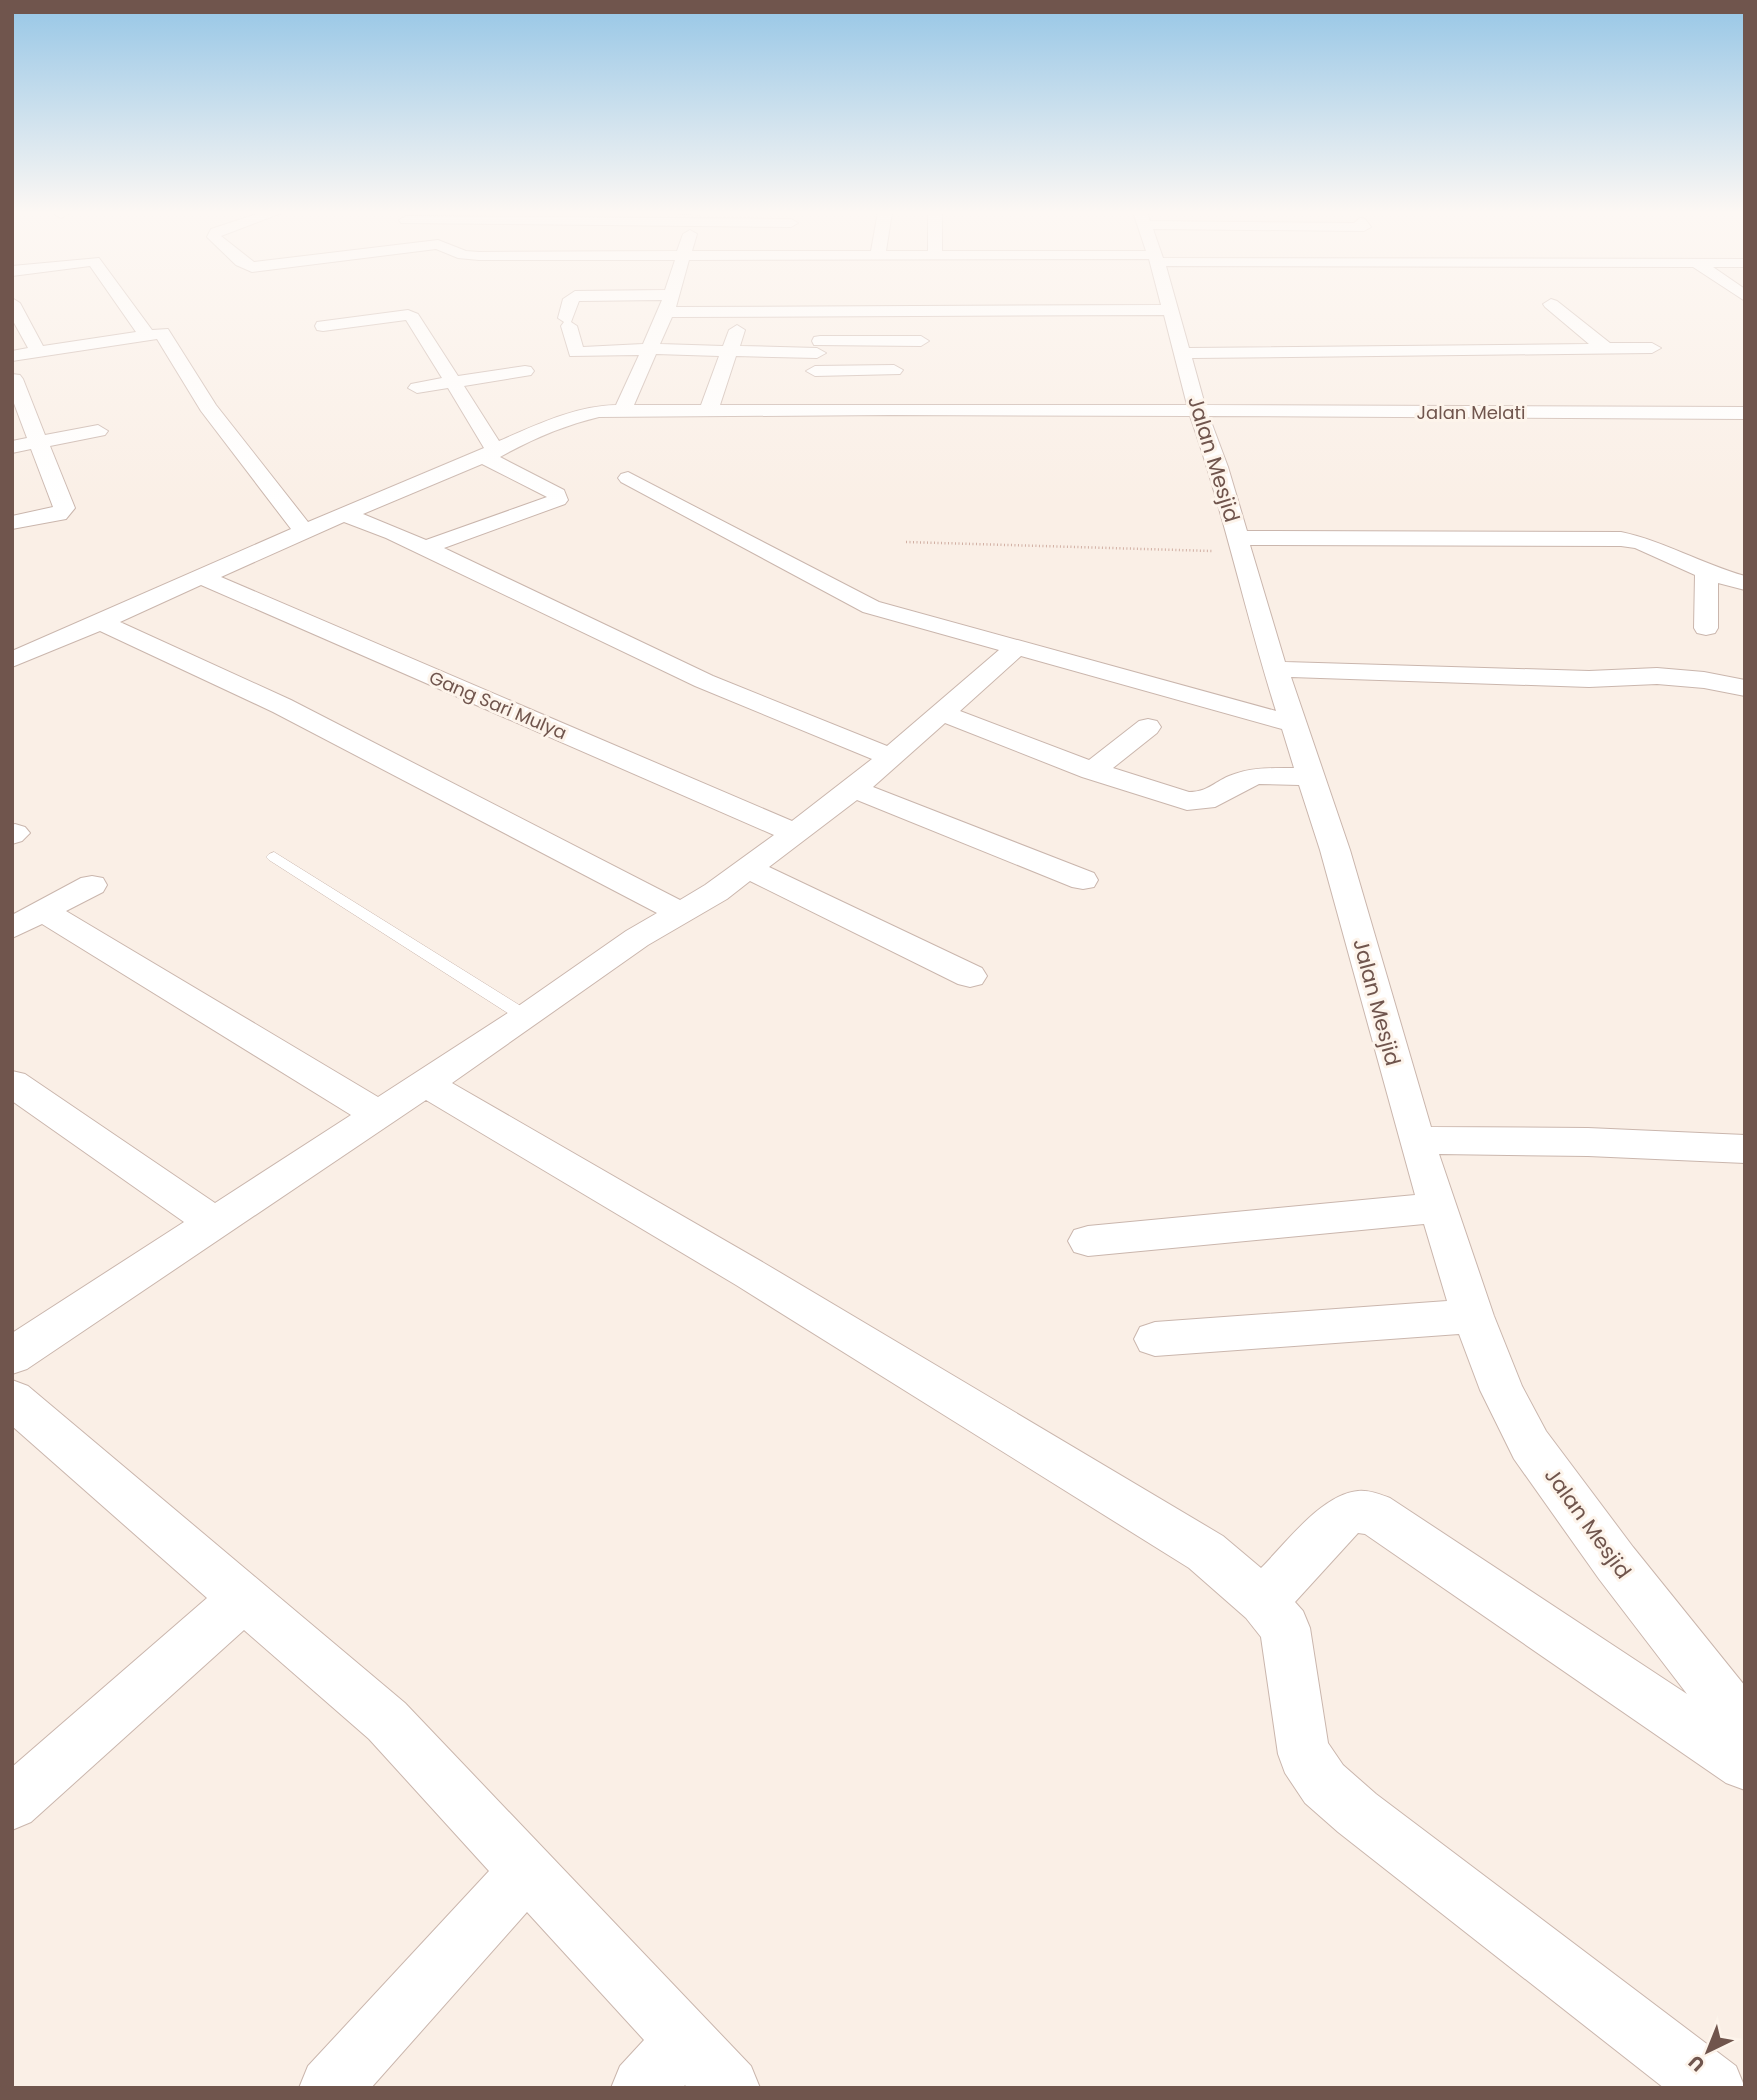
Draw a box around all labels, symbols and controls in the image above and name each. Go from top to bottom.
street label: Jalan Mesjid [1181,392,1247,526]
street label: Jalan Melati [1417,400,1525,425]
street label: Gang Sari Mulya [425,665,571,745]
street label: Jalan Mesjid [1346,935,1408,1069]
street label: Jalan Mesjid [1538,1462,1638,1584]
north arrow [1673,2016,1743,2086]
text: U [1683,2049,1711,2078]

